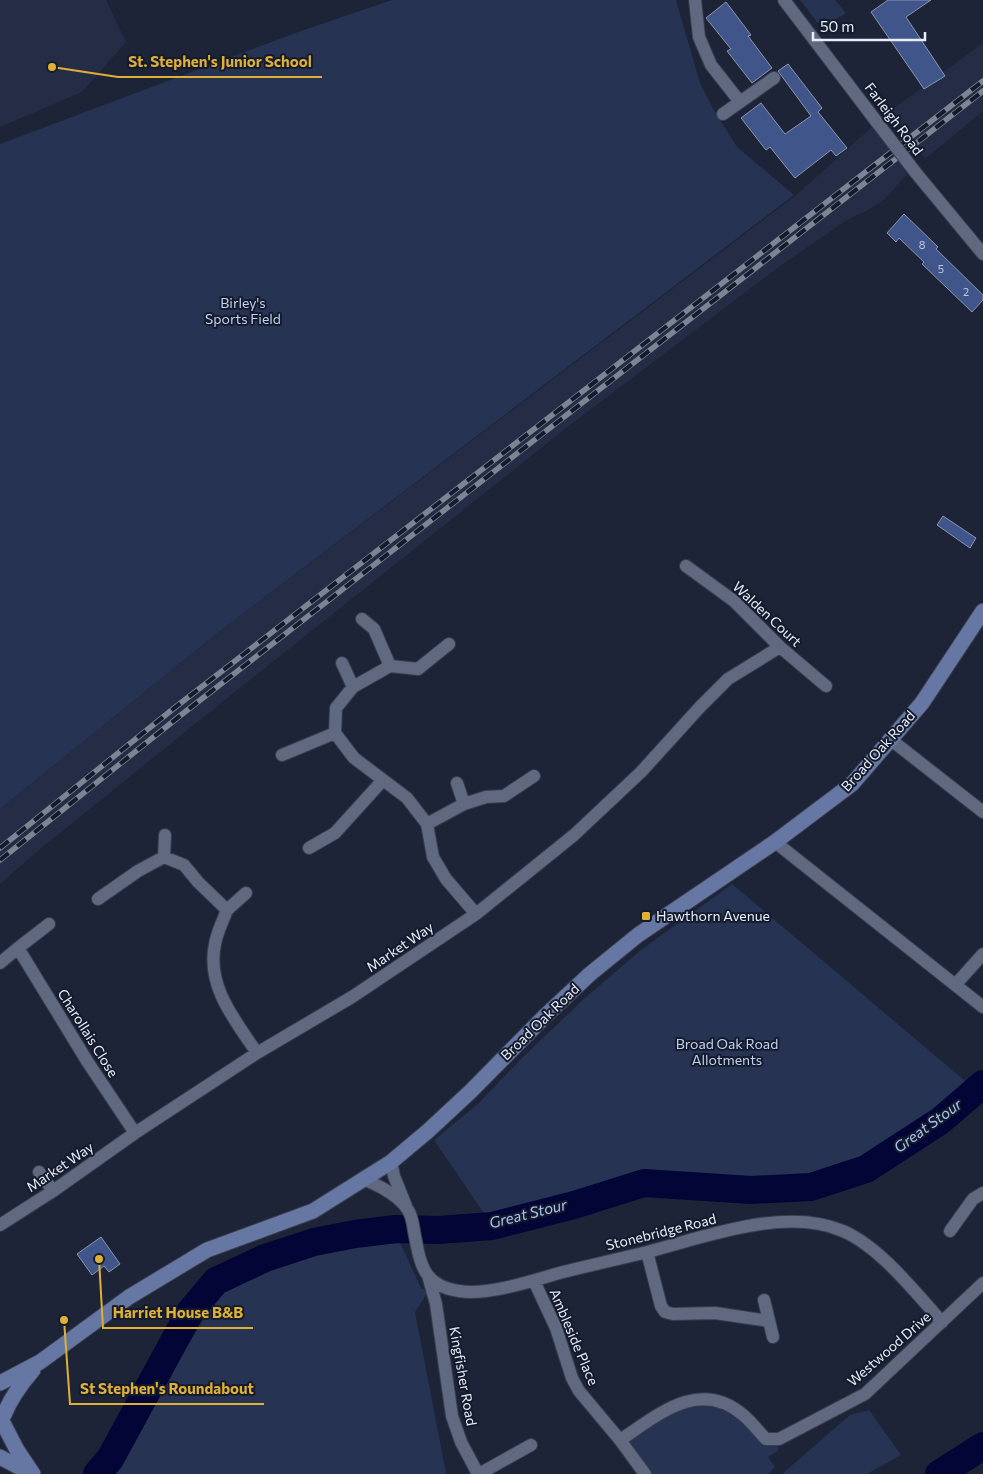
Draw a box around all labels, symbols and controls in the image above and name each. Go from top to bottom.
scale bar [813,10,926,42]
text: 50 m [820,17,854,35]
callout: St. Stephen's Junior School [118,47,322,77]
text: St. Stephen's Junior School [128,52,312,70]
street label: Farleigh Road [862,79,927,158]
house number: 8 [919,238,926,251]
house number: 5 [938,262,944,275]
house number: 2 [963,285,969,298]
park label: Birley's Sports Field [205,294,281,327]
street label: Walden Court [729,578,805,650]
street label: Broad Oak Road [837,707,918,794]
place label: Hawthorn Avenue [656,907,770,924]
marker: Hawthorn Avenue [640,910,652,922]
street label: Market Way [363,918,436,975]
street label: Broad Oak Road [497,980,582,1063]
street label: Charollais Close [54,985,122,1080]
park label: Broad Oak Road Allotments [676,1035,778,1068]
water label: Great Stour [890,1094,966,1156]
street label: Market Way [23,1138,96,1195]
water label: Great Stour [487,1194,569,1231]
street label: Stonebridge Road [604,1210,718,1253]
street label: Ambleside Place [546,1286,602,1388]
callout: Harriet House B&B [103,1298,253,1328]
text: Harriet House B&B [113,1303,243,1321]
street label: Westwood Drive [843,1308,934,1389]
street label: Kingfisher Road [446,1325,481,1427]
callout: St Stephen's Roundabout [70,1374,264,1404]
text: St Stephen's Roundabout [80,1379,254,1397]

